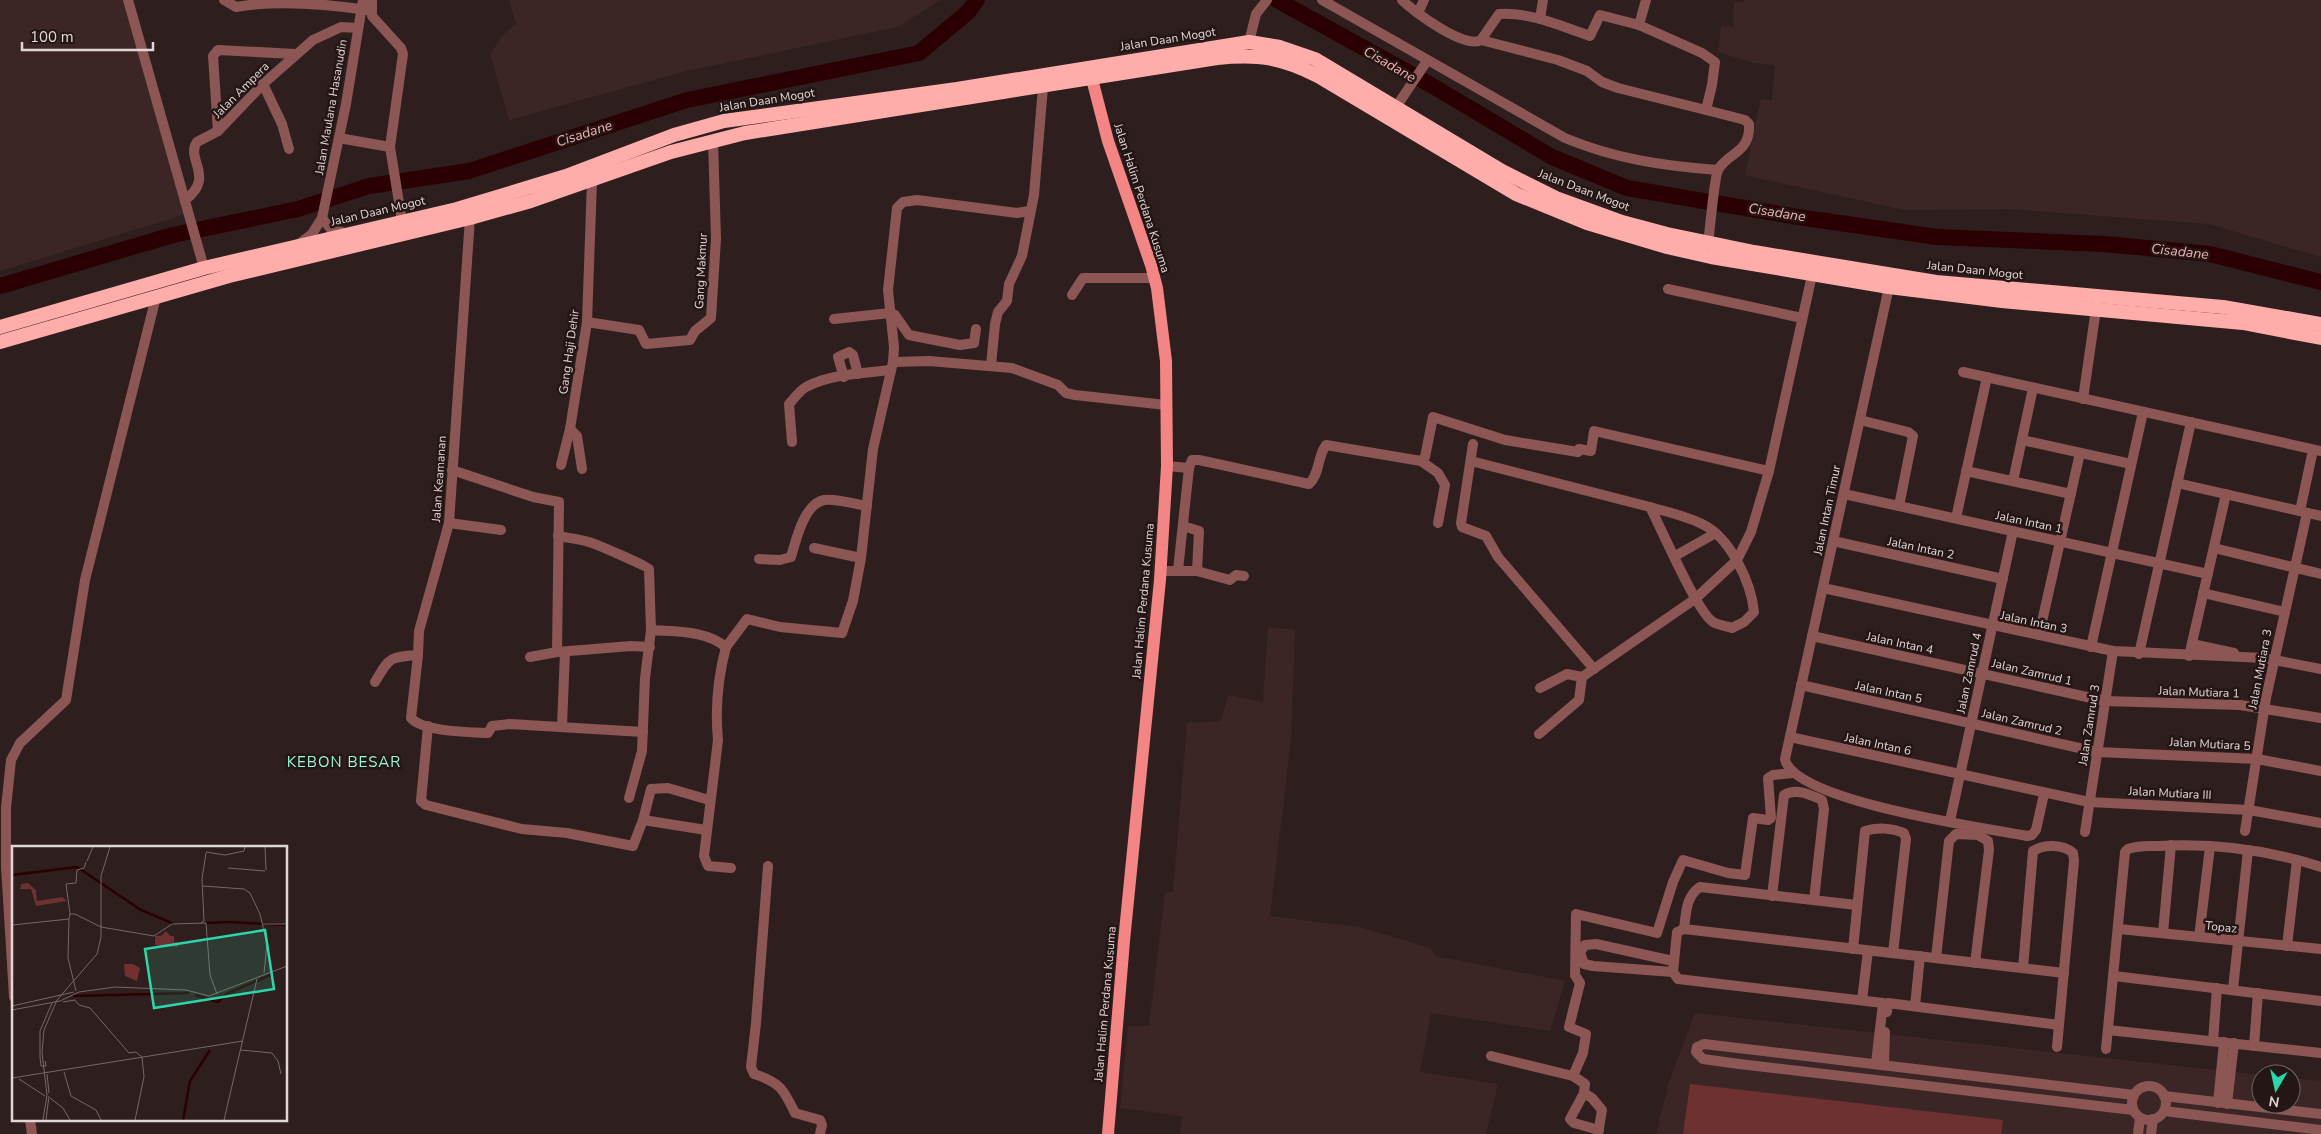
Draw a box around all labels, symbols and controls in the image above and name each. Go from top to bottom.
scale bar [22,20,154,52]
street label: Jalan Daan Mogot [1118,23,1218,55]
text: 100 m [30,27,74,47]
street label: Jalan Maulana Hasanudin [311,38,351,177]
water label: Cisadane [1360,42,1420,87]
street label: Jalan Ampera [209,59,272,122]
street label: Jalan Daan Mogot [717,84,817,116]
water label: Cisadane [554,115,615,151]
street label: Jalan Halim Perdana Kusuma [1110,120,1174,275]
street label: Jalan Daan Mogot [1535,165,1633,215]
street label: Jalan Daan Mogot [328,192,428,230]
water label: Cisadane [1747,199,1807,226]
street label: Gang Makmur [691,232,711,309]
water label: Cisadane [2150,239,2210,264]
street label: Jalan Daan Mogot [1925,257,2025,283]
street label: Gang Haji Dehir [555,308,583,395]
street label: Jalan Keamanan [428,435,450,524]
street label: Jalan Intan Timur [1809,463,1845,557]
street label: Jalan Intan 1 [1993,507,2064,537]
street label: Jalan Halim Perdana Kusuma [1128,523,1158,680]
street label: Jalan Intan 2 [1885,533,1956,563]
street label: Jalan Intan 3 [1998,607,2069,637]
street label: Jalan Intan 4 [1864,628,1935,658]
street label: Jalan Mutiara 3 [2244,628,2276,711]
street label: Jalan Zamrud 4 [1952,631,1985,716]
street label: Jalan Zamrud 1 [1989,655,2074,689]
street label: Jalan Intan 5 [1853,677,1924,707]
street label: Jalan Zamrud 3 [2075,683,2103,768]
street label: Jalan Mutiara 1 [2157,683,2240,701]
street label: Jalan Zamrud 2 [1979,705,2064,739]
street label: Jalan Intan 6 [1842,729,1913,759]
street label: Jalan Mutiara 5 [2168,734,2251,754]
district label: KEBON BESAR [287,752,401,772]
street label: Jalan Mutiara III [2127,783,2212,803]
inset map [12,846,288,1122]
street label: Topaz [2204,917,2238,937]
street label: Jalan Halim Perdana Kusuma [1090,926,1120,1083]
north arrow [2251,1064,2301,1114]
text: N [2267,1091,2281,1112]

